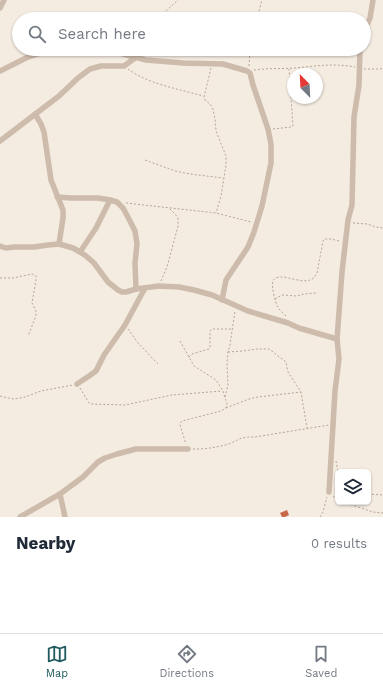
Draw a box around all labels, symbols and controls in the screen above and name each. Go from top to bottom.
search box [12,12,371,56]
icon: search [26,23,48,45]
text: Search here [58,25,146,43]
north arrow [287,68,323,104]
map controls [335,469,371,505]
button: layers [335,469,371,505]
text: Nearby [16,533,75,553]
text: 0 results [311,536,367,551]
tab: Map [46,643,68,680]
tab: Directions [160,643,214,680]
tab: Saved [305,643,337,680]

